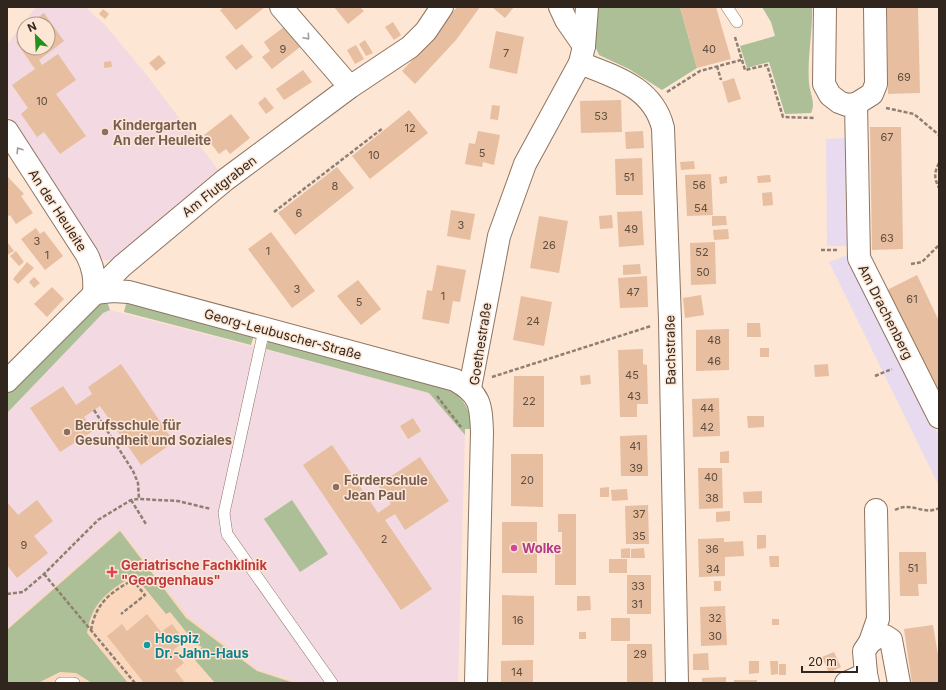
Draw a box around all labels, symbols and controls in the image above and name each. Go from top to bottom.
north arrow [16,16,56,56]
text: N [25,19,39,35]
one-way arrow [302,32,309,39]
house number: 9 [280,42,287,56]
house number: 40 [702,42,716,56]
house number: 7 [503,46,509,60]
house number: 69 [897,70,911,84]
house number: 10 [36,94,48,108]
house number: 53 [594,109,608,123]
place label: Kindergarten An der Heuleite [113,117,211,148]
house number: 12 [404,121,416,135]
marker: Kindergarten An der Heuleite [100,127,110,137]
house number: 67 [880,130,894,144]
house number: 5 [479,146,486,160]
one-way arrow [16,147,24,154]
house number: 10 [368,148,380,162]
street label: Am Flutgraben [179,152,259,220]
street label: An der Heuleite [25,166,91,254]
house number: 51 [623,170,635,184]
house number: 56 [692,178,706,192]
house number: 8 [332,179,339,193]
house number: 54 [694,201,708,215]
house number: 6 [296,206,303,220]
house number: 3 [458,218,465,232]
house number: 49 [624,222,638,236]
house number: 63 [880,231,894,245]
house number: 3 [34,234,41,248]
house number: 26 [542,238,556,252]
house number: 1 [266,244,270,258]
house number: 52 [695,245,709,259]
house number: 1 [45,248,49,262]
street label: Am Drachenberg [855,262,917,362]
house number: 50 [696,265,710,279]
house number: 3 [294,282,301,296]
house number: 47 [626,285,640,299]
house number: 1 [441,289,445,303]
house number: 61 [906,292,918,306]
house number: 5 [356,295,363,309]
street label: Goethestraße [466,302,494,386]
street label: Georg-Leubuscher-Straße [203,305,363,363]
house number: 24 [526,314,540,328]
street label: Bachstraße [661,315,679,385]
house number: 48 [707,333,721,347]
house number: 46 [707,354,721,368]
house number: 45 [625,368,639,382]
house number: 43 [627,389,641,403]
house number: 22 [522,394,536,408]
house number: 44 [700,401,714,415]
place label: Berufsschule für Gesundheit und Soziales [75,417,232,448]
house number: 42 [700,420,714,434]
marker: Berufsschule für Gesundheit und Soziales [62,427,72,437]
house number: 41 [629,439,641,453]
house number: 39 [629,461,643,475]
house number: 40 [704,470,718,484]
place label: Förderschule Jean Paul [344,472,428,503]
house number: 20 [520,473,534,487]
marker: Förderschule Jean Paul [331,482,341,492]
house number: 38 [705,491,719,505]
house number: 37 [632,507,646,521]
house number: 35 [632,529,646,543]
house number: 2 [381,532,387,546]
house number: 9 [21,538,28,552]
place label: Wolke [522,540,562,556]
house number: 36 [705,542,719,556]
marker: Wolke [509,543,519,553]
place label: Geriatrische Fachklinik "Georgenhaus" [121,557,267,588]
house number: 51 [907,561,919,575]
house number: 34 [706,562,720,576]
marker: Geriatrische Fachklinik "Georgenhaus" [106,566,118,578]
house number: 33 [631,579,645,593]
house number: 31 [631,597,643,611]
house number: 32 [708,611,722,625]
house number: 16 [512,613,524,627]
house number: 30 [708,629,722,643]
place label: Hospiz Dr.-Jahn-Haus [155,630,249,661]
marker: Hospiz Dr.-Jahn-Haus [142,640,152,650]
house number: 29 [633,647,647,661]
scale bar [802,648,857,674]
text: 20 m [808,654,837,669]
house number: 14 [511,665,523,679]

